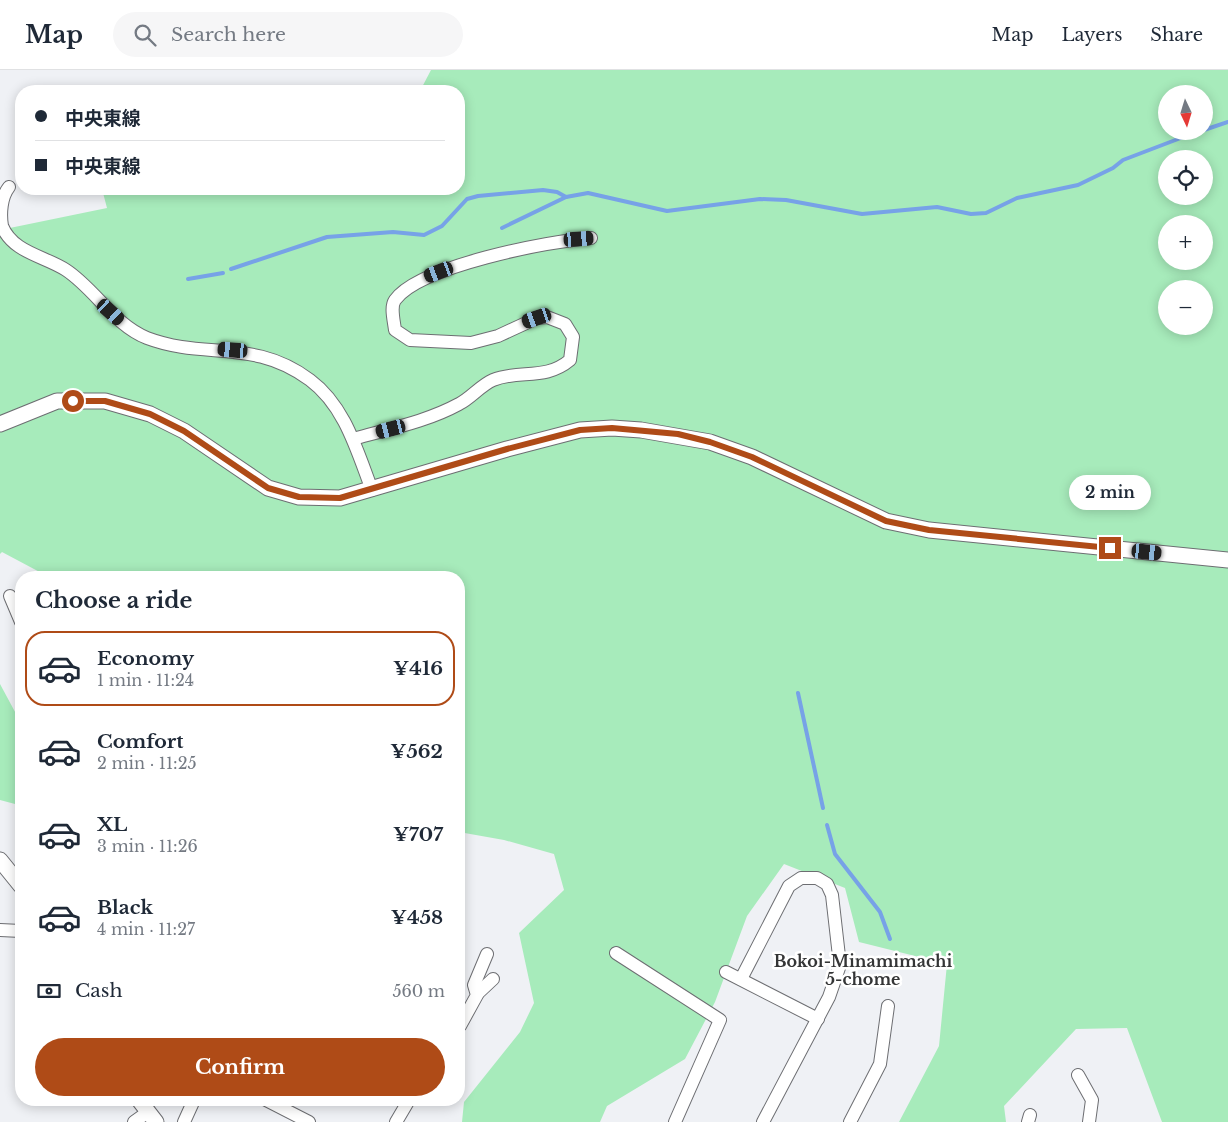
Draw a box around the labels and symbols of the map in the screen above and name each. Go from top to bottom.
north arrow [1158,85,1212,140]
car [563,230,594,248]
car [422,260,455,284]
car [94,296,127,328]
car [520,306,553,330]
car [217,341,248,359]
route start [62,390,84,412]
car [374,418,407,440]
callout: 2 min [1069,476,1151,510]
route end [1099,537,1121,559]
car [1131,543,1162,561]
district label: Bokoi-Minamimachi 5-chome [774,951,952,989]

